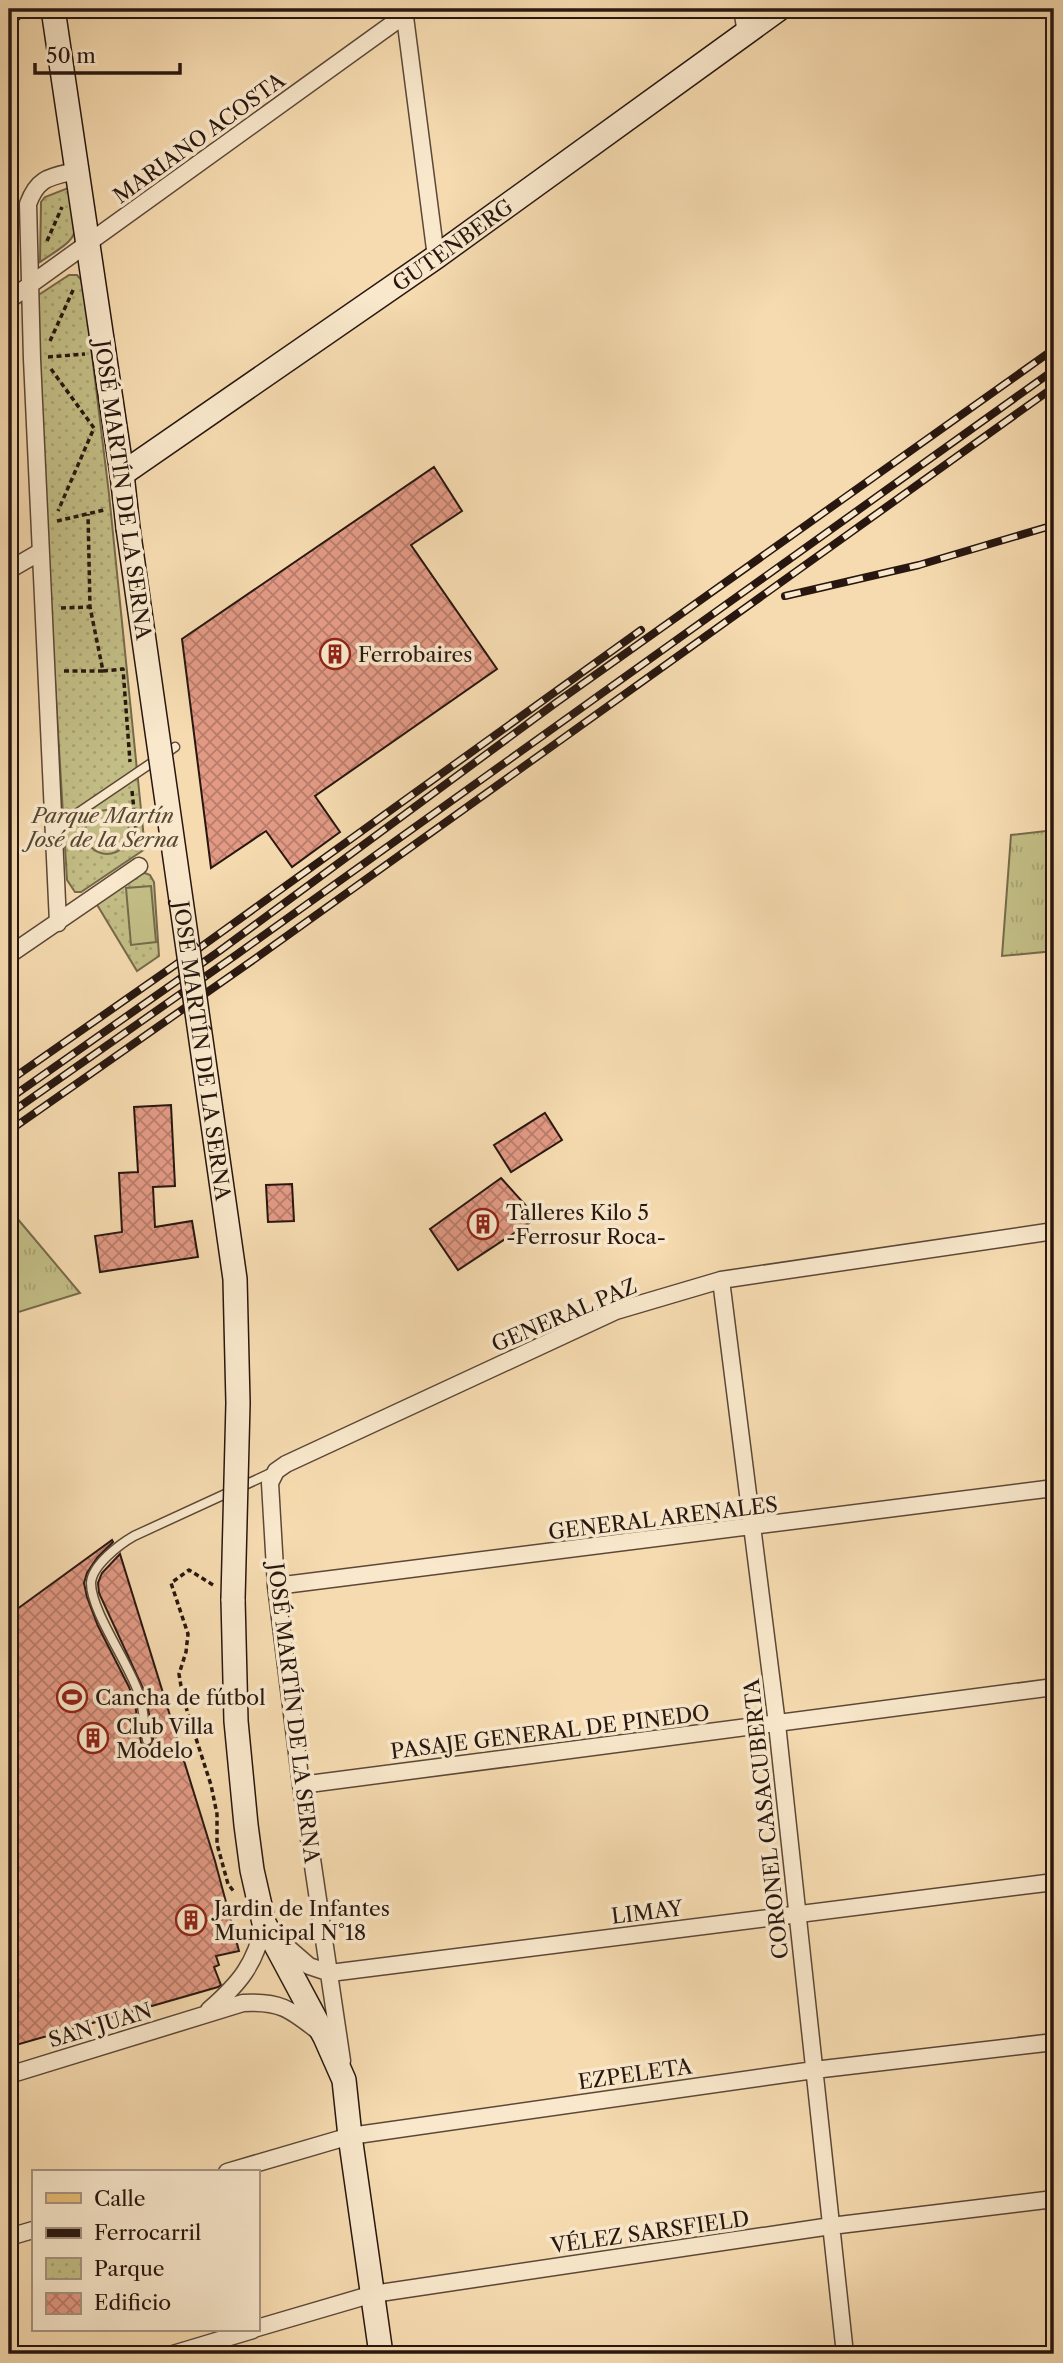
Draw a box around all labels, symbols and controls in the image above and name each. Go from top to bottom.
scale bar [35,32,180,76]
text: 50 m [46,43,96,68]
street label: MARIANO ACOSTA [108,67,290,209]
street label: GUTENBERG [387,193,517,296]
street label: JOSÉ MARTÍN DE LA SERNA [89,336,156,642]
building icon: Ferrobaires [318,637,352,671]
place label: Ferrobaires [358,642,472,667]
park label: Parque Martín José de la Serna [21,803,179,852]
street label: JOSÉ MARTÍN DE LA SERNA [168,896,236,1203]
place label: Talleres Kilo 5 -Ferrosur Roca- [506,1200,666,1249]
building icon: Talleres Kilo 5 -Ferrosur Roca- [466,1207,500,1241]
street label: GENERAL PAZ [488,1273,640,1357]
street label: GENERAL ARENALES [547,1492,779,1544]
street label: JOSÉ MARTÍN DE LA SERNA [263,1559,325,1865]
street label: CORONEL CASACUBERTA [739,1677,793,1960]
sports icon: Cancha de fútbol [55,1680,89,1714]
place label: Cancha de fútbol [95,1685,265,1710]
street label: PASAJE GENERAL DE PINEDO [389,1700,711,1764]
place label: Club Villa Modelo [116,1714,215,1763]
building icon: Club Villa Modelo [76,1721,110,1755]
street label: LIMAY [610,1895,685,1929]
place label: Jardin de Infantes Municipal N°18 [211,1896,390,1945]
building icon: Jardin de Infantes Municipal N°18 [174,1903,208,1937]
street label: SAN JUAN [45,1997,155,2053]
street label: EZPELETA [576,2054,694,2094]
legend [32,2170,259,2332]
text: Calle [94,2186,146,2211]
street label: VÉLEZ SARSFIELD [548,2206,751,2258]
text: Ferrocarril [94,2220,201,2245]
text: Parque [94,2256,165,2281]
text: Edificio [94,2290,171,2315]

